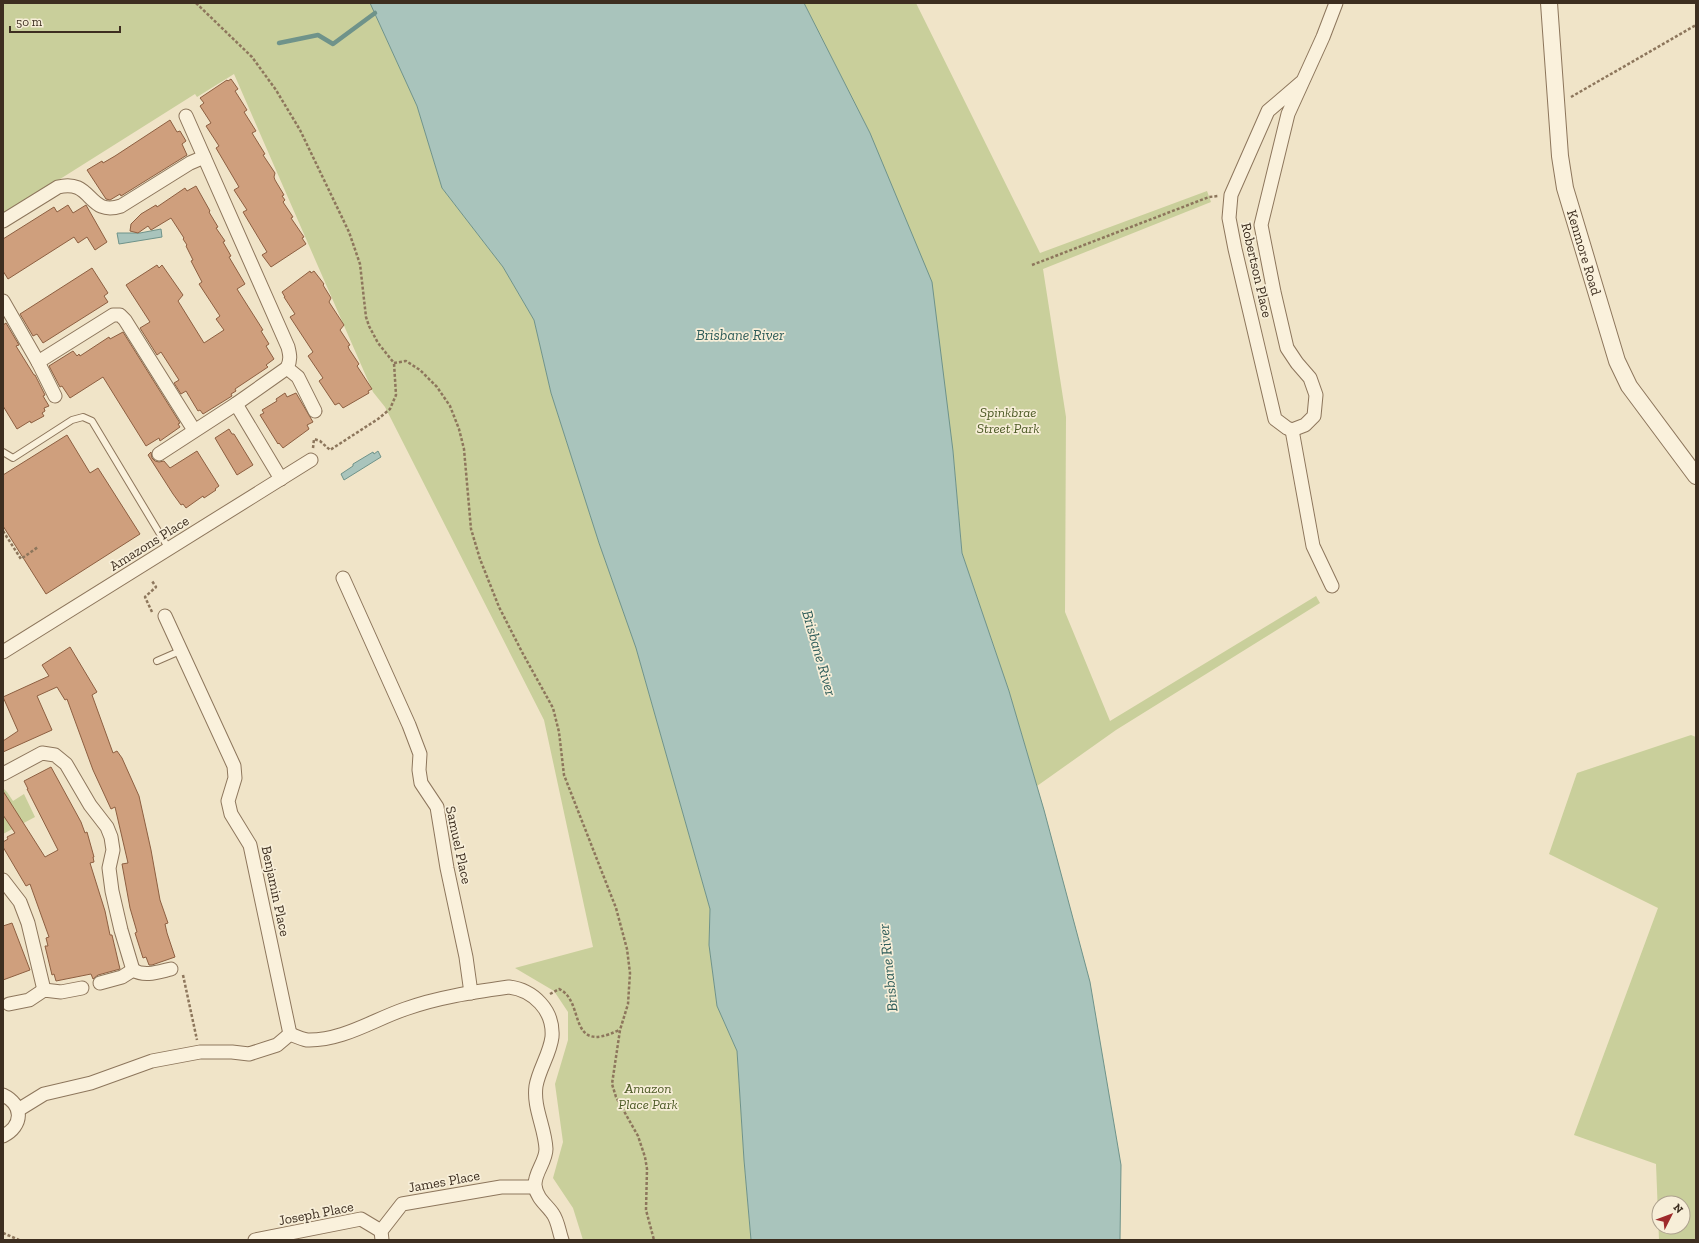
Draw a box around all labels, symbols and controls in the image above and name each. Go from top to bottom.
scale bar [10,8,120,34]
text: 50 m [16,15,43,29]
street label: Kenmore Road [1563,208,1605,298]
street label: Robertson Place [1237,221,1276,320]
water label: Brisbane River [696,326,785,344]
park label: Spinkbrae Street Park [977,404,1039,437]
street label: Amazons Place [106,512,192,575]
water label: Brisbane River [798,608,840,699]
street label: Samuel Place [442,805,475,886]
street label: Benjamin Place [258,844,293,938]
water label: Brisbane River [874,922,902,1013]
park label: Amazon Place Park [618,1080,678,1113]
street label: James Place [407,1167,482,1196]
north arrow [1651,1195,1691,1235]
street label: Joseph Place [277,1198,355,1229]
text: N [1670,1201,1686,1217]

